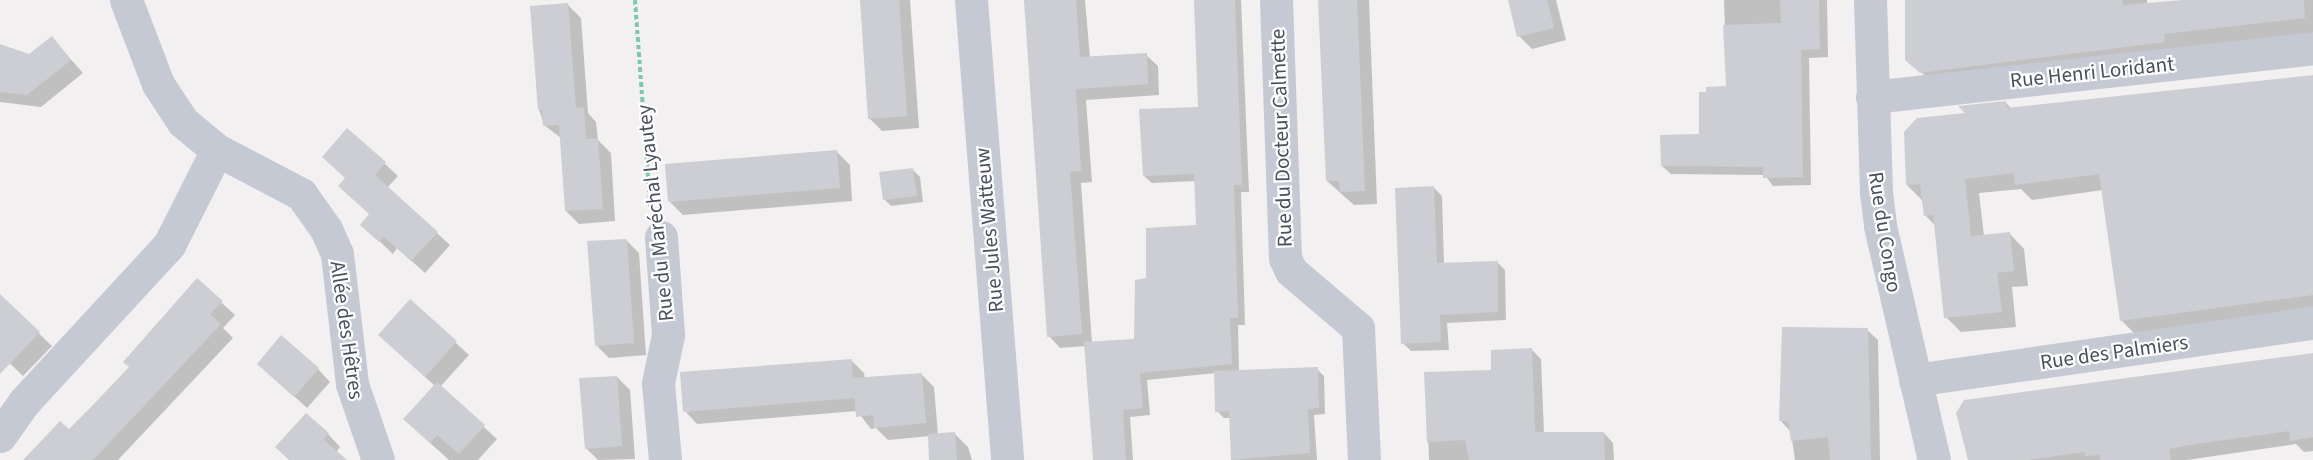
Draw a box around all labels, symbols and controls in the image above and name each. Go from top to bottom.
street label: Rue du Docteur Calmette [1265,28,1297,248]
street label: Rue Henri Loridant [2009,51,2175,93]
street label: Rue du Maréchal Lyautey [631,103,679,323]
street label: Rue Jules Watteuw [969,147,1009,313]
street label: Rue du Congo [1863,170,1907,294]
street label: Allée des Hêtres [325,259,369,401]
street label: Rue des Palmiers [2038,329,2190,375]

